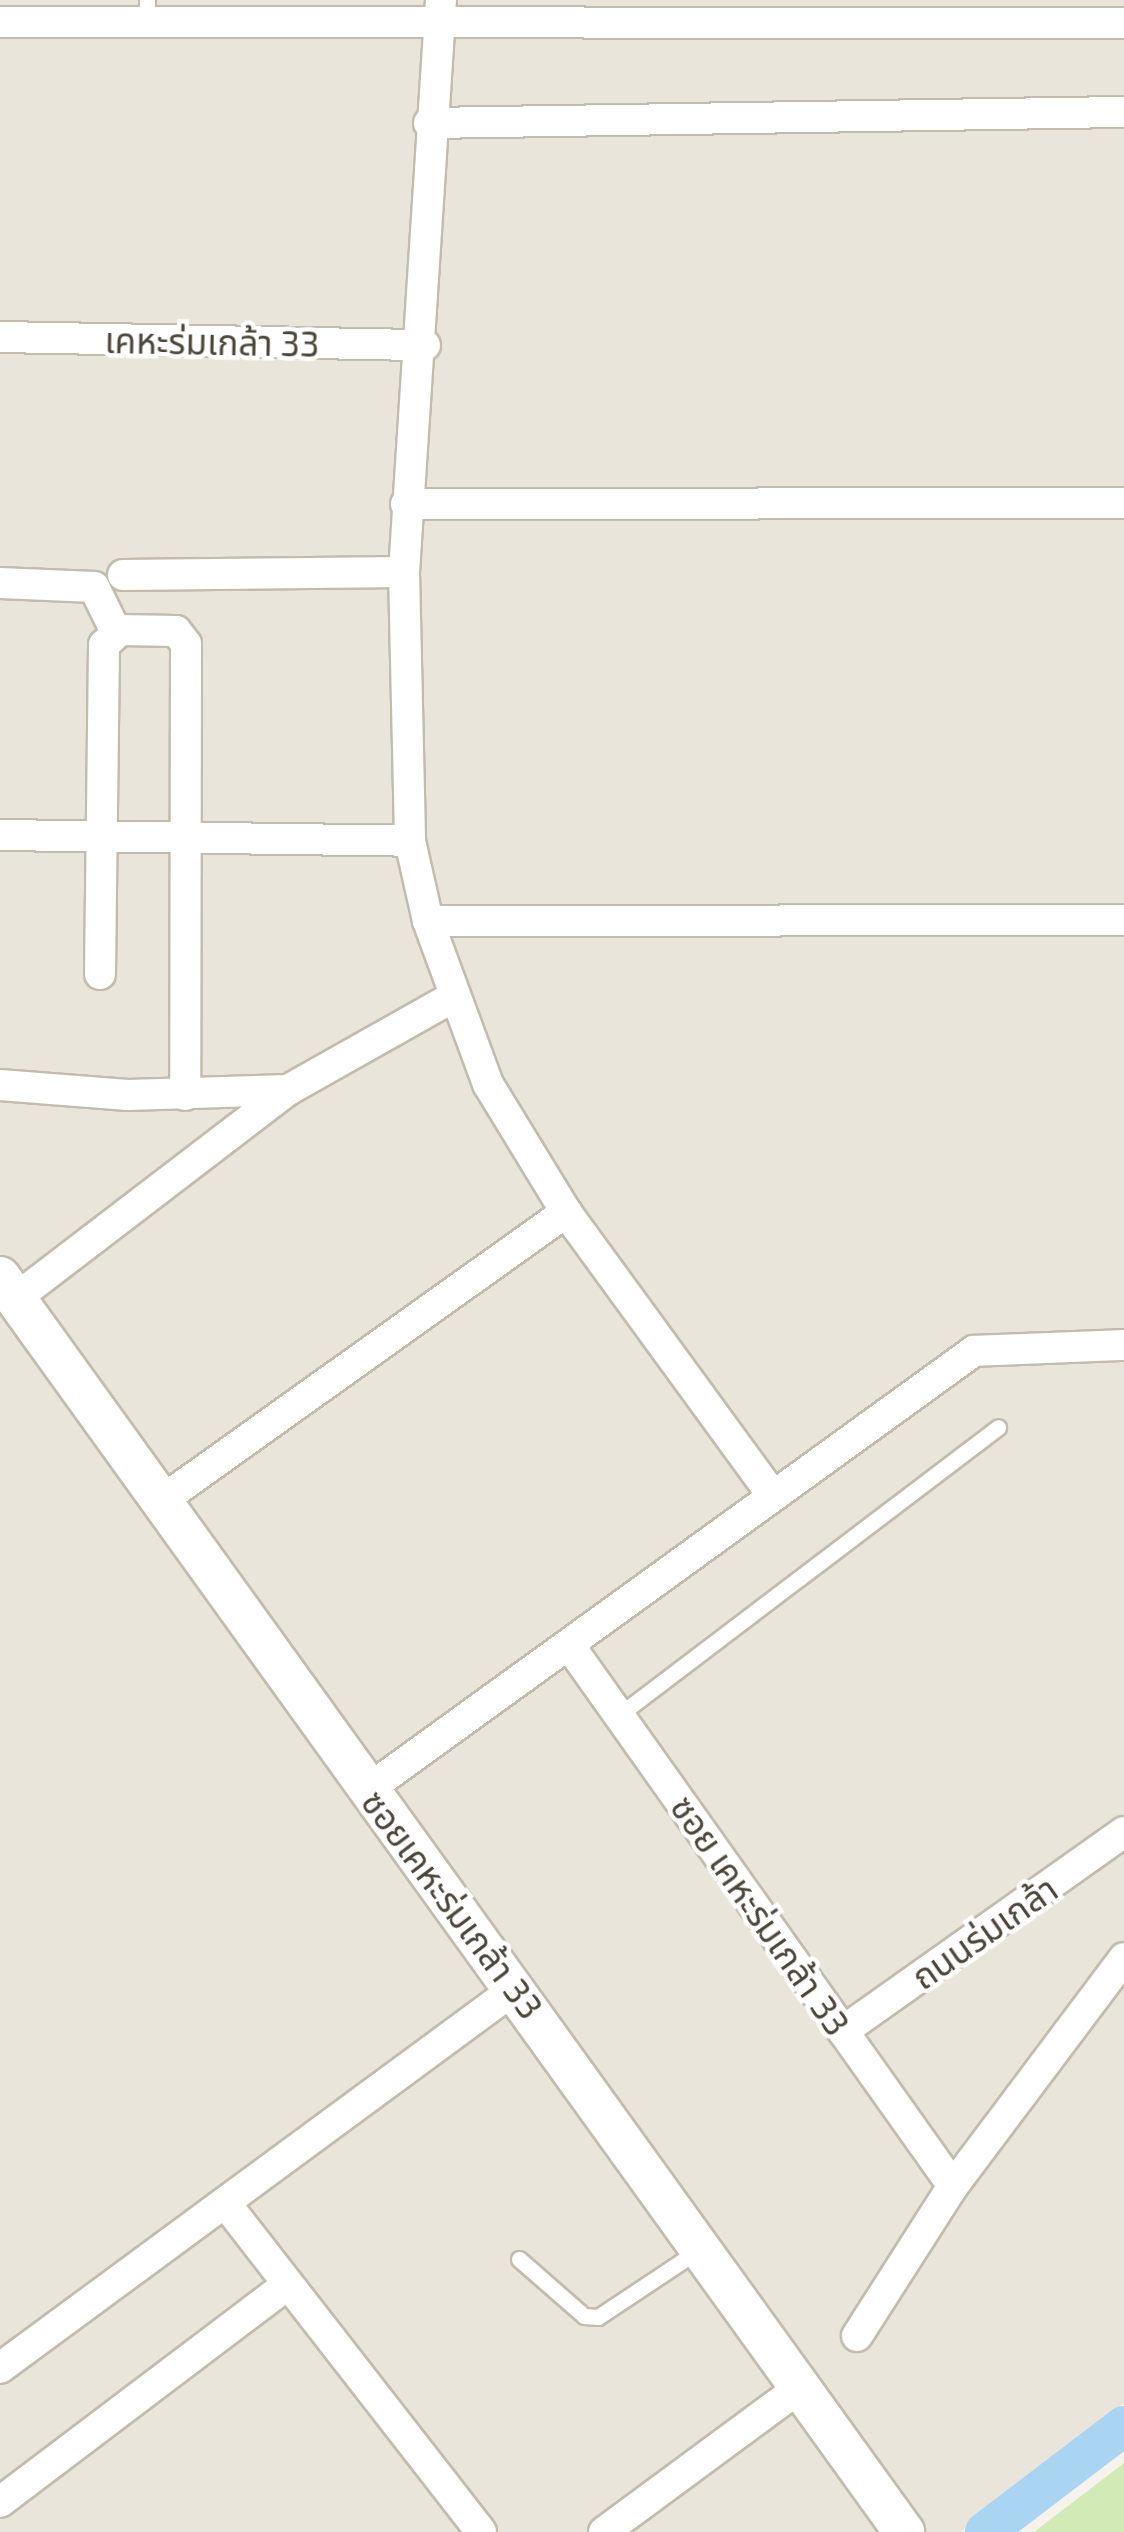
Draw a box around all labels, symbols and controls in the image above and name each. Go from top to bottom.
street label: เคหะร่มเกล้า 33 [104,318,320,364]
street label: ซอยเคหะร่มเกล้า 33 [353,1782,553,2026]
street label: ซอย เคหะร่มเกล้า 33 [663,1787,859,2043]
street label: ถนนร่มเกล้า [903,1867,1065,1997]

